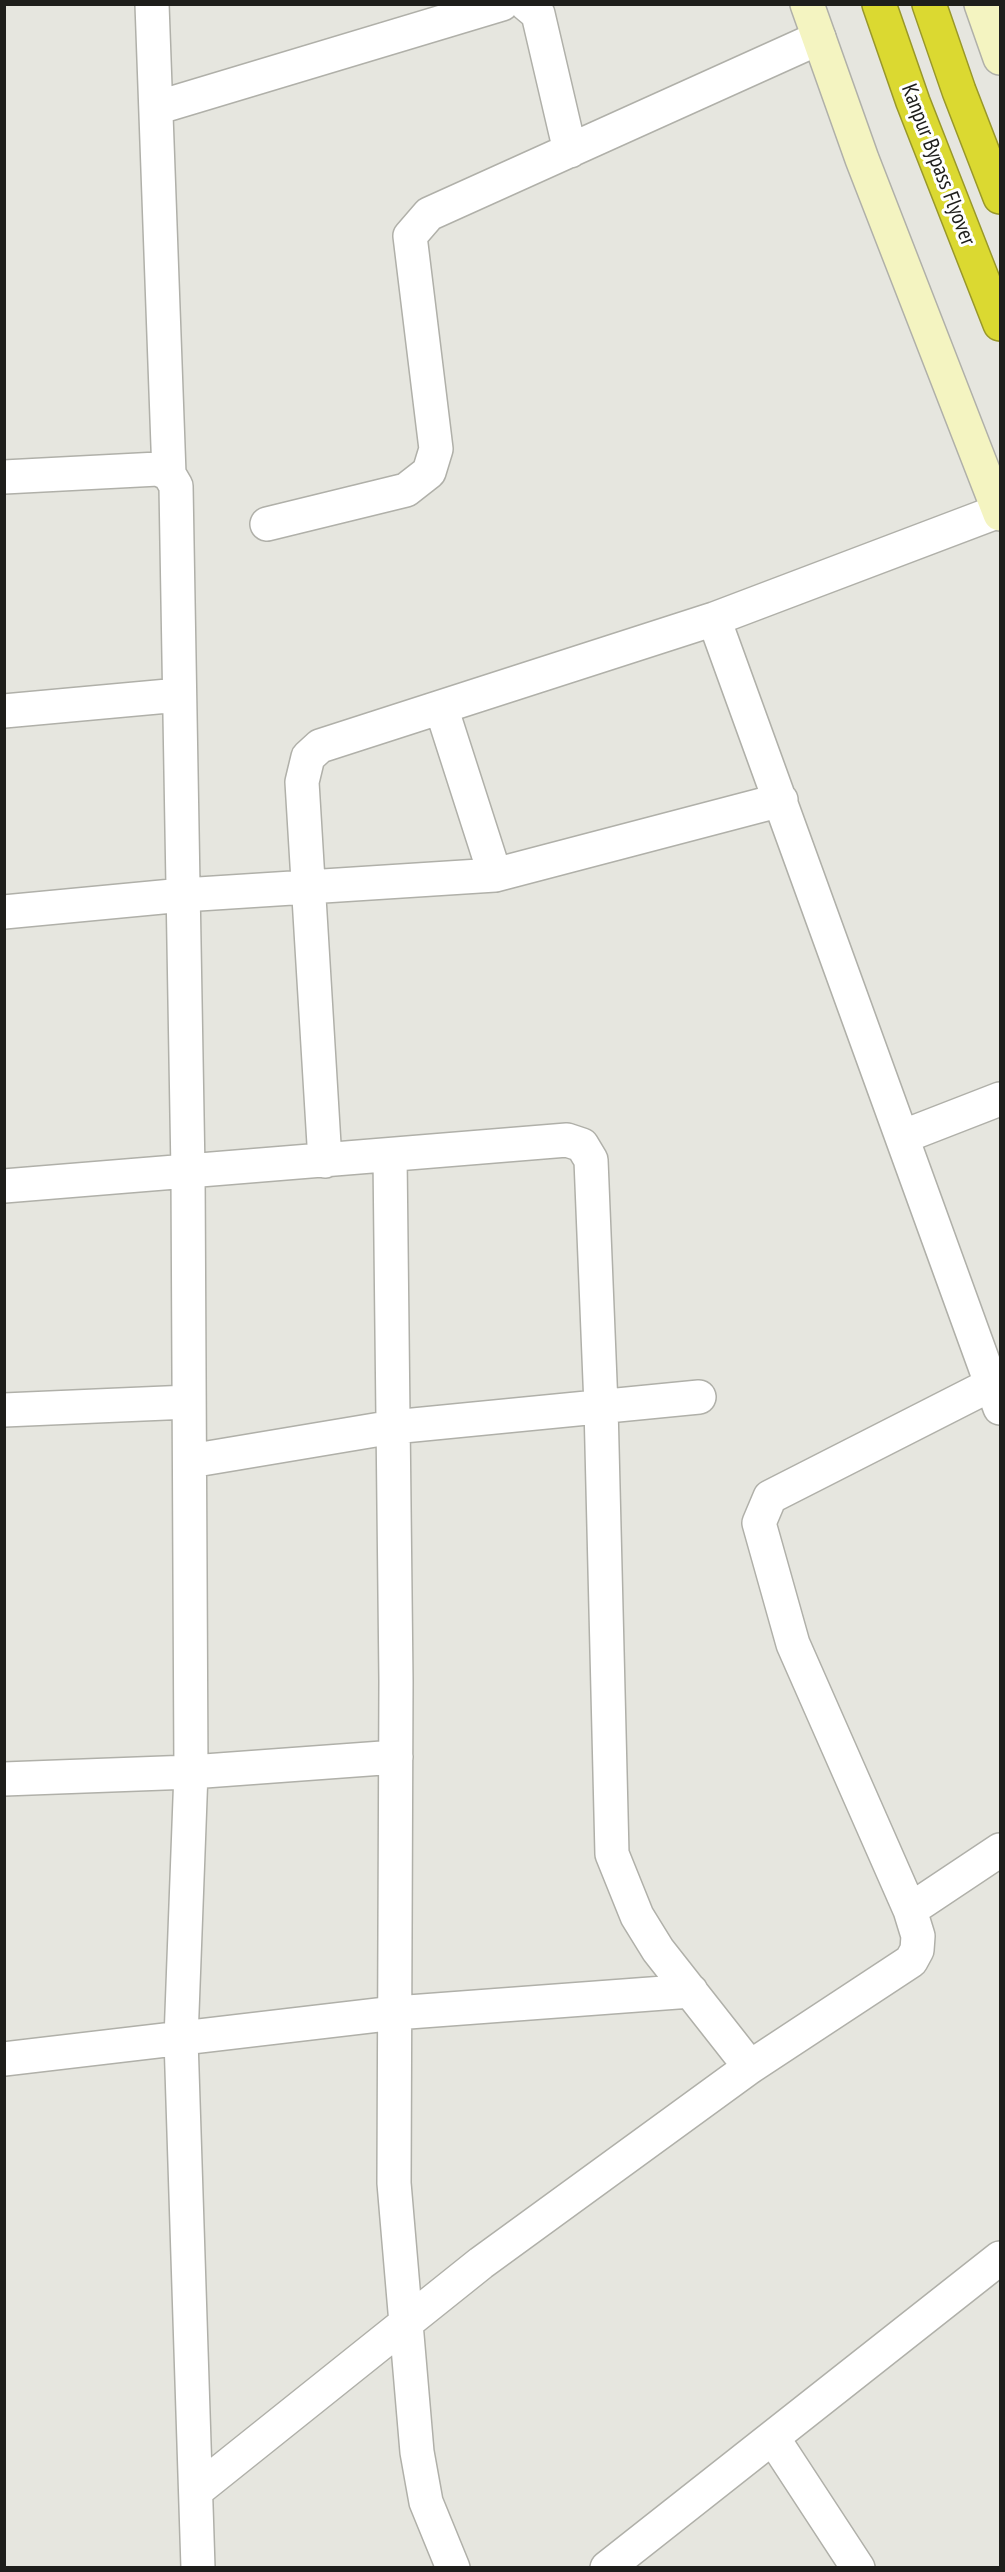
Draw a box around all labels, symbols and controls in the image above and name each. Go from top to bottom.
street label: Kanpur Bypass Flyover [895,81,981,249]

